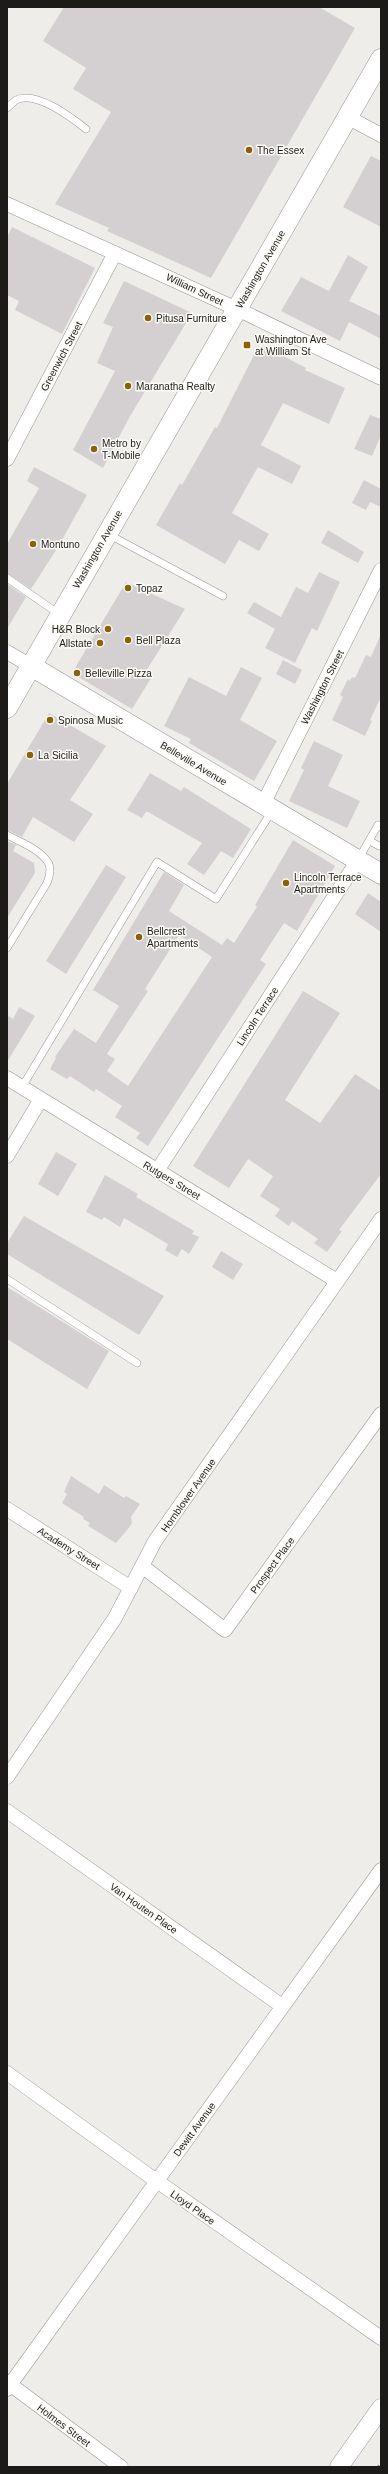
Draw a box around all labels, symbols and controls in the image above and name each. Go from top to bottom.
marker: The Essex [244,145,254,155]
place label: The Essex [257,145,304,156]
street label: Washington Avenue [234,228,288,310]
street label: William Street [165,271,225,308]
marker: Pitusa Furniture [143,313,153,323]
place label: Pitusa Furniture [156,313,227,324]
street label: Greenwich Street [38,319,85,393]
place label: Washington Ave at William St [255,334,327,357]
marker: Washington Ave at William St [242,340,252,350]
marker: Maranatha Realty [123,381,133,391]
place label: Maranatha Realty [136,381,215,392]
place label: Metro by T-Mobile [102,438,141,461]
marker: Metro by T-Mobile [89,444,99,454]
street label: Washington Avenue [71,508,125,590]
marker: Montuno [28,539,38,549]
place label: Montuno [41,539,80,550]
marker: Topaz [123,583,133,593]
place label: Topaz [136,583,163,594]
place label: H&R Block [52,624,101,635]
marker: H&R Block [103,624,113,634]
marker: Bell Plaza [123,635,133,645]
place label: Bell Plaza [136,635,181,646]
place label: Allstate [59,638,92,649]
marker: Allstate [95,638,105,648]
street label: Washington Street [299,648,346,726]
marker: Belleville Pizza [72,668,82,678]
place label: Belleville Pizza [85,668,152,679]
marker: Spinosa Music [45,715,55,725]
place label: Spinosa Music [58,715,123,726]
street label: Belleville Avenue [159,739,229,788]
marker: La Sicilia [25,750,35,760]
place label: La Sicilia [38,750,78,761]
place label: Lincoln Terrace Apartments [294,872,362,895]
marker: Lincoln Terrace Apartments [281,878,291,888]
place label: Bellcrest Apartments [147,926,198,949]
marker: Bellcrest Apartments [134,932,144,942]
street label: Lincoln Terrace [234,985,281,1048]
street label: Rutgers Street [141,1159,202,1202]
street label: Hornblower Avenue [159,1456,218,1534]
street label: Academy Street [36,1525,102,1572]
street label: Prospect Place [248,1535,297,1596]
street label: Van Houten Place [108,1881,180,1936]
street label: Dewitt Avenue [171,2100,218,2158]
street label: Lloyd Place [168,2188,217,2227]
street label: Holmes Street [35,2402,92,2449]

